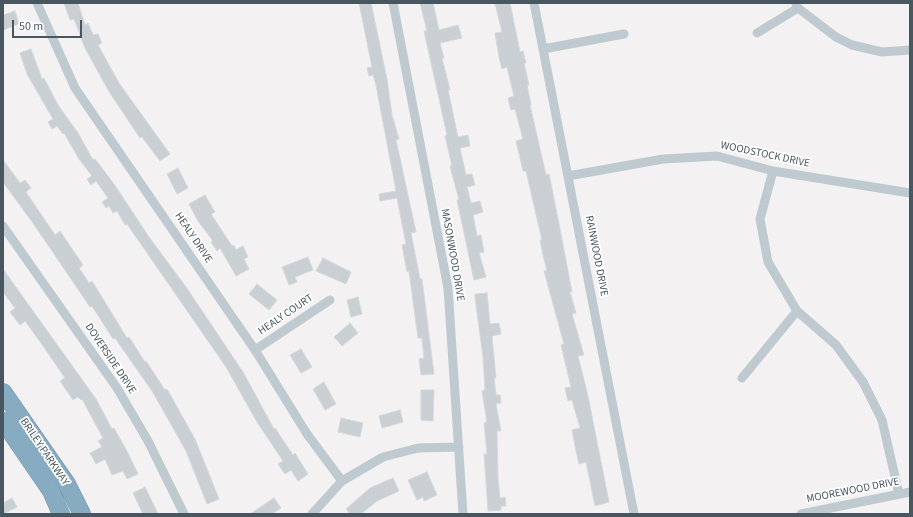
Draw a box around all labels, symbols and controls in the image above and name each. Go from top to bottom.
scale bar [14,12,84,38]
text: 50 m [19,18,43,35]
street label: WOODSTOCK DRIVE [719,139,811,171]
street label: MASONWOOD DRIVE [437,208,467,302]
street label: HEALY DRIVE [171,210,215,266]
street label: RAINWOOD DRIVE [582,215,610,297]
street label: HEALY COURT [256,292,316,338]
street label: DOVERSIDE DRIVE [81,321,139,397]
street label: BRILEY PARKWAY [17,416,71,488]
street label: MOOREWOOD DRIVE [806,476,900,506]

